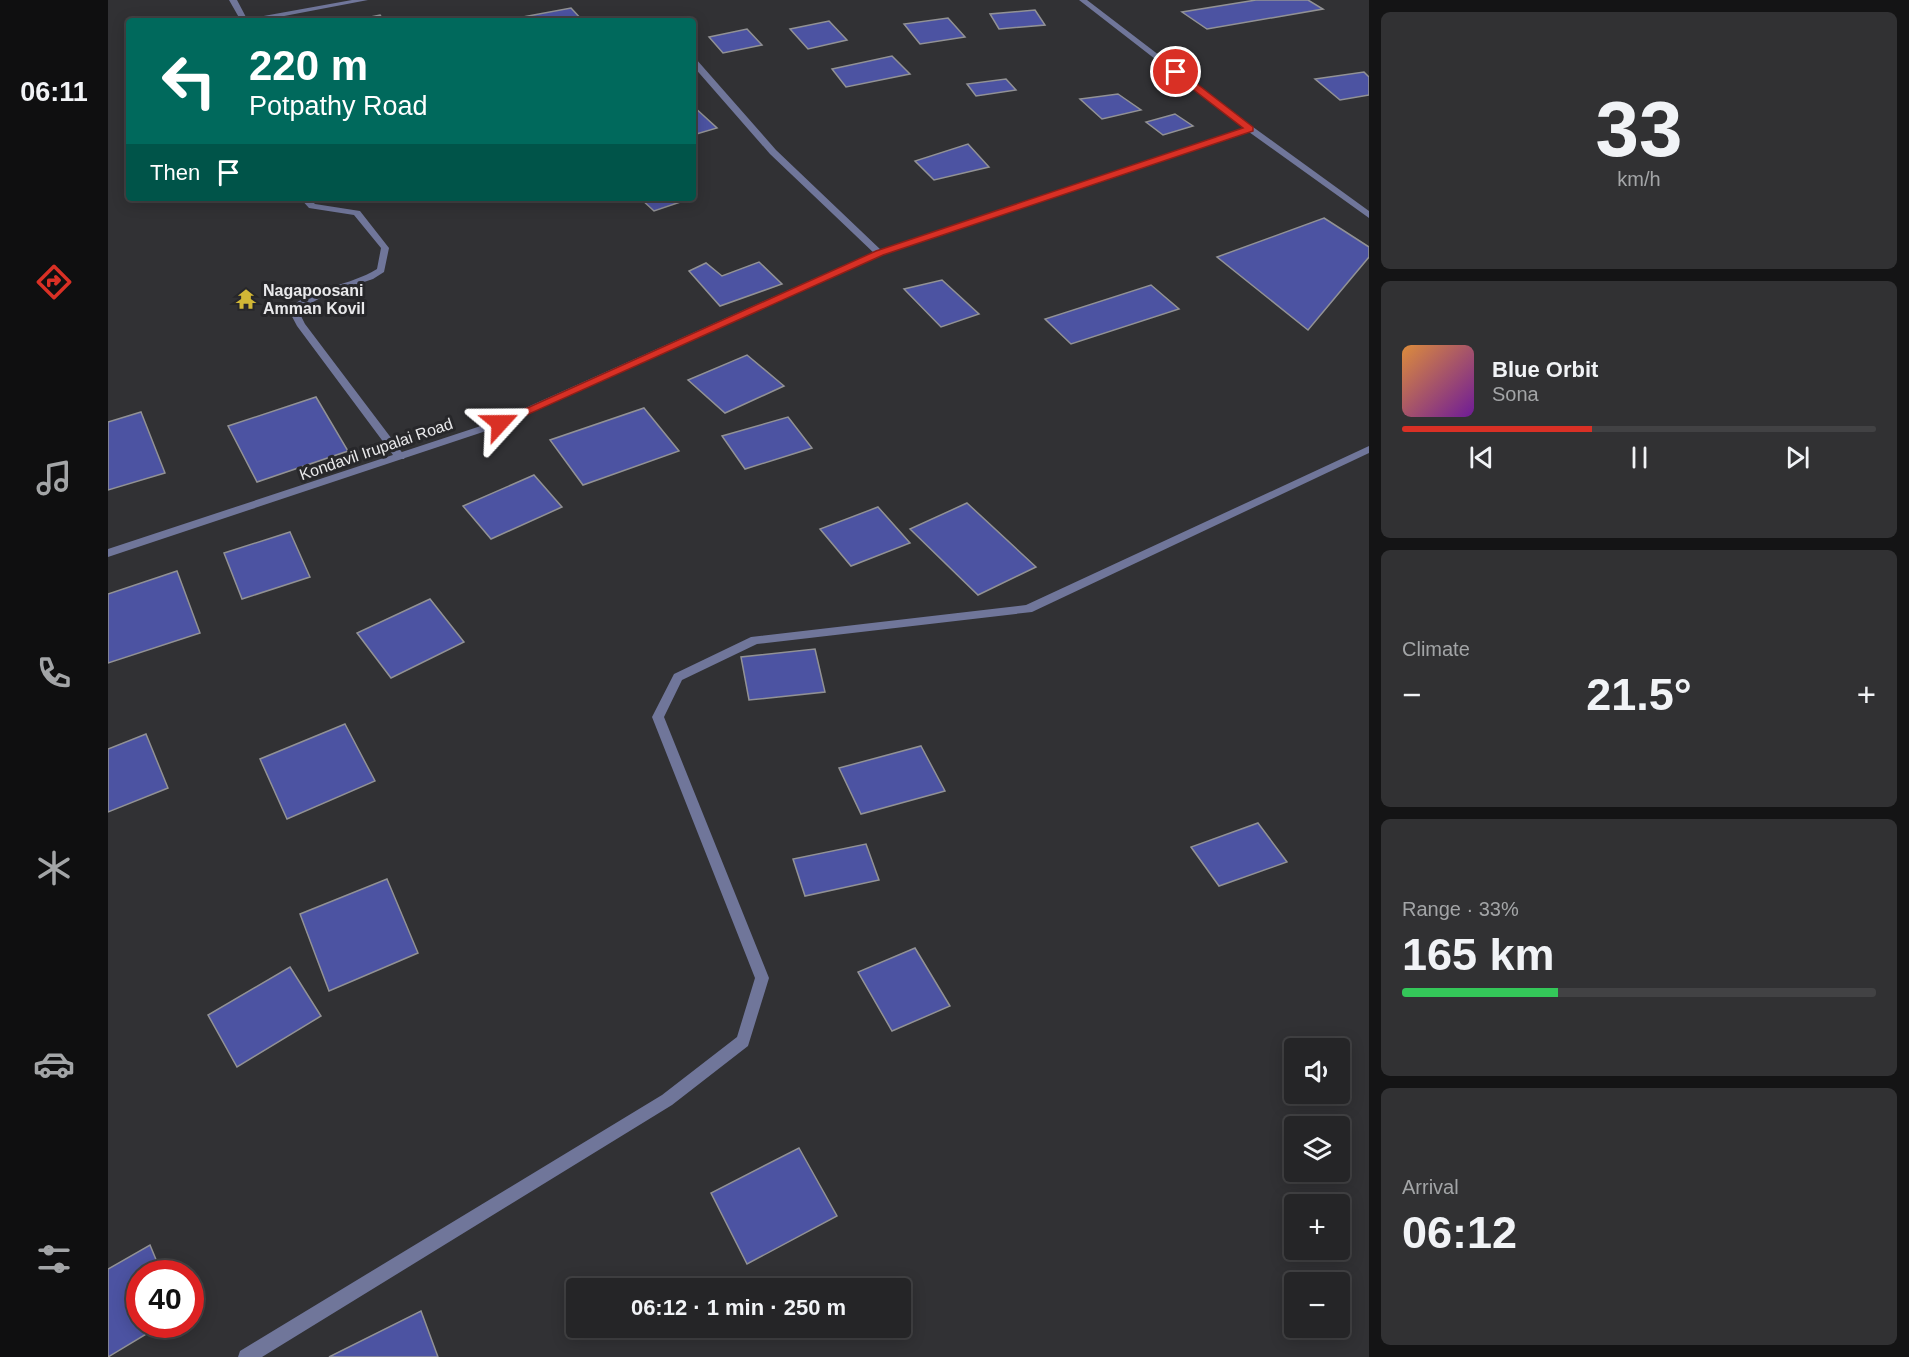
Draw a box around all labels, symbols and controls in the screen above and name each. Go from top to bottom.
icon: left [150,42,228,120]
text: 220 m [249,42,368,89]
pin [1150,46,1201,97]
icon: arrive [1159,55,1192,88]
text: 06:11 [20,77,88,107]
text: 33 [1596,85,1682,173]
text: Potpathy Road [249,91,428,121]
icon: arrive [212,156,245,189]
text: Then [150,160,200,185]
text: km/h [1617,168,1661,190]
icon: directions [33,261,75,303]
place label: Nagapoosani Amman Kovil [263,282,365,317]
temple icon: Nagapoosani Amman Kovil [234,287,258,311]
text: Blue Orbit [1492,357,1598,382]
text: Sona [1492,383,1539,405]
position arrow [468,391,532,455]
street label: Kondavil Irupalai Road [297,415,455,483]
icon: previous [1465,441,1498,474]
icon: pause [1623,441,1656,474]
icon: next [1781,441,1814,474]
icon: music [33,457,75,499]
text: Climate [1402,638,1470,660]
icon: phone [33,652,75,694]
text: 21.5° [1586,669,1692,720]
text: − [1402,676,1421,713]
text: + [1857,676,1876,713]
icon: climate [33,847,75,889]
text: Range · 33% [1402,898,1519,920]
text: 165 km [1402,929,1555,980]
map controls [1284,1038,1350,1338]
button: sound [1284,1038,1350,1104]
icon: car [33,1043,75,1085]
button: layers [1284,1116,1350,1182]
text: Arrival [1402,1176,1459,1198]
button: + [1284,1194,1350,1260]
text: 06:12 [1402,1207,1517,1258]
icon: filters [33,1238,75,1280]
speed limit sign: 40 [126,1260,204,1338]
button: − [1284,1272,1350,1338]
text: 06:12 · 1 min · 250 m [631,1295,846,1320]

